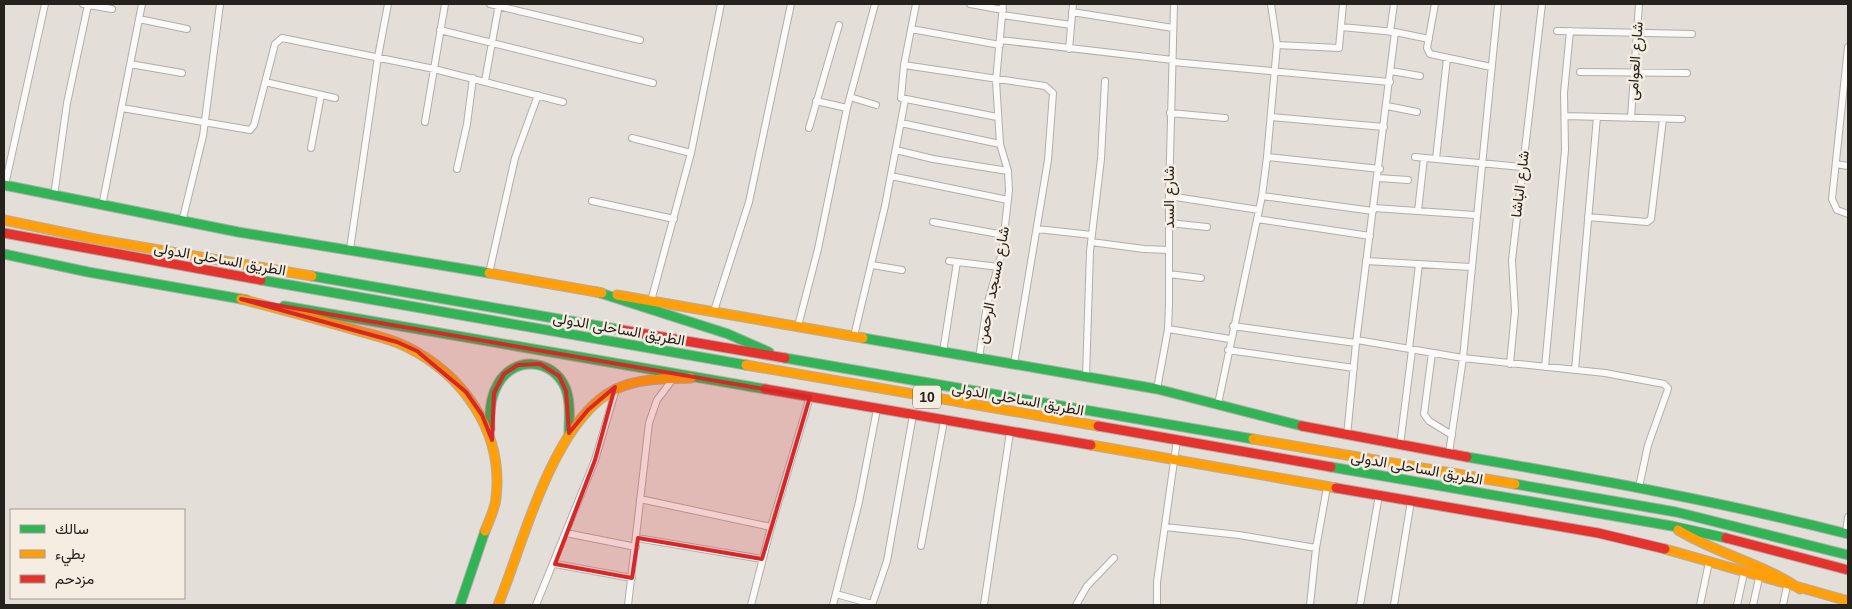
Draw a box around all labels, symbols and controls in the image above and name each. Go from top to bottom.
street label: شارع العوامى [1623,21,1649,101]
street label: شارع الباشا [1507,149,1535,219]
street label: شارع السد [1160,165,1180,228]
street label: شارع مسجد الرحمن [973,225,1015,346]
street label: الطريق الساحلى الدولى [152,239,287,280]
street label: الطريق الساحلى الدولى [551,309,686,350]
street label: الطريق الساحلى الدولى [950,379,1085,420]
road number: 10 [913,386,941,408]
street label: الطريق الساحلى الدولى [1349,448,1484,489]
legend [10,509,185,599]
text: سالك [55,520,89,537]
text: بطيء [55,545,85,567]
text: مزدحم [55,570,94,589]

